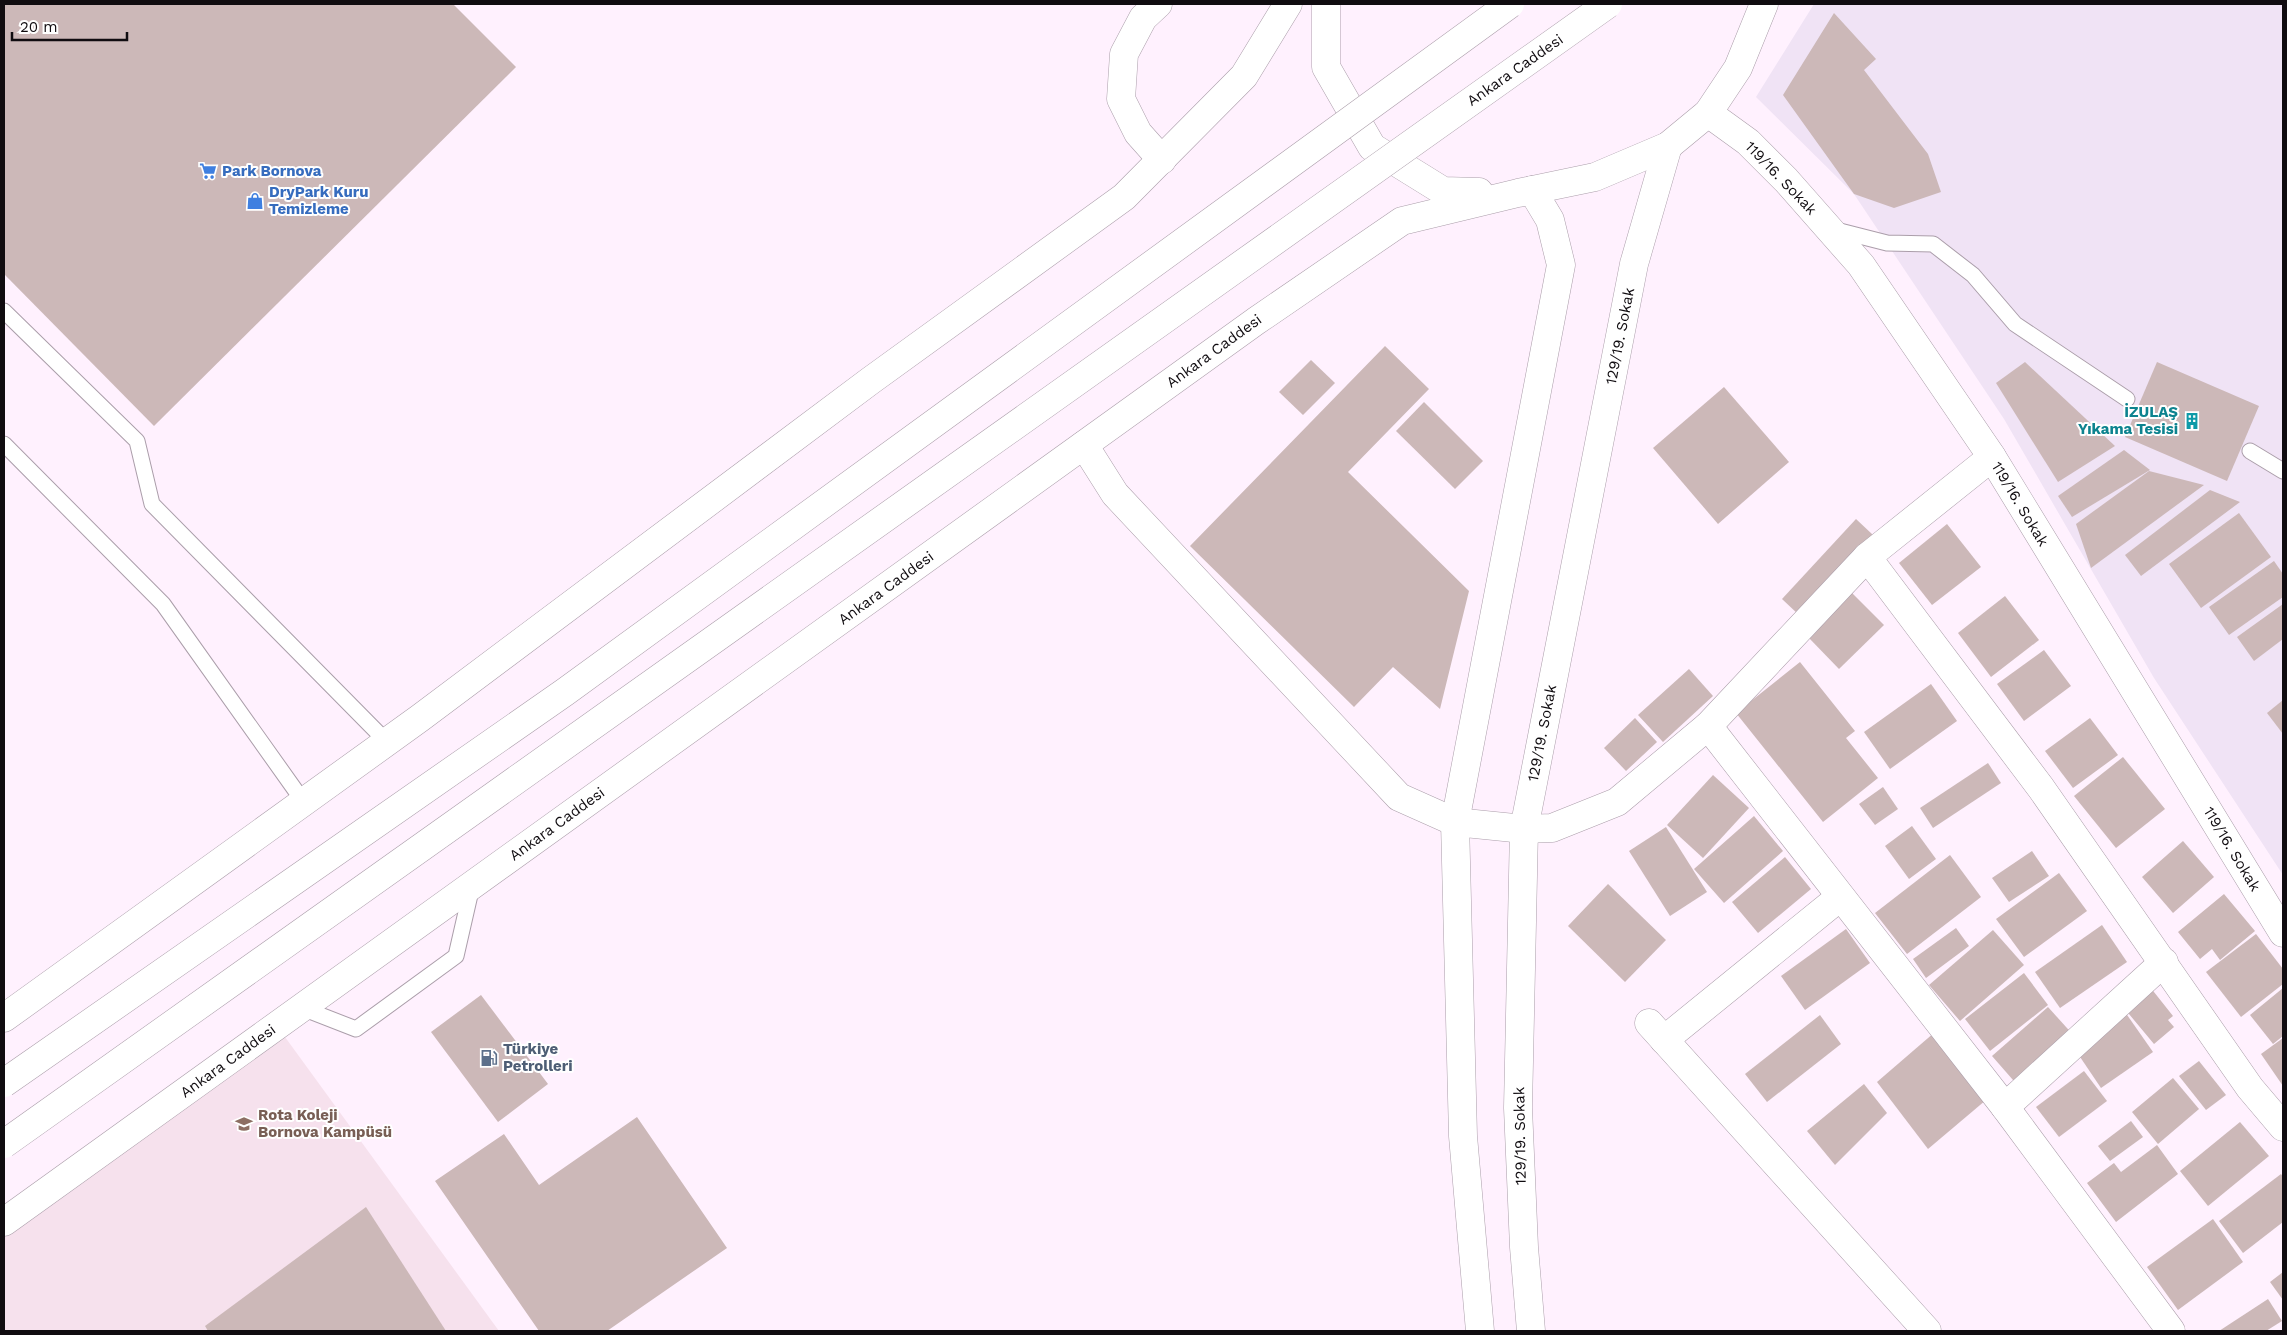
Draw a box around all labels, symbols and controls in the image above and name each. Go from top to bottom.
scale bar [12,10,128,42]
text: 20 m [20,18,58,36]
street label: Ankara Caddesi [1463,30,1567,110]
street label: 119/16. Sokak [1741,137,1821,219]
supermarket icon: Park Bornova [198,161,218,181]
place label: Park Bornova [222,162,322,180]
place label: DryPark Kuru Temizleme [269,183,368,218]
shop icon: DryPark Kuru Temizleme [245,191,265,211]
street label: 129/19. Sokak [1602,286,1638,386]
street label: Ankara Caddesi [1163,310,1265,392]
place label: İZULAŞ Yıkama Tesisi [2078,403,2178,438]
building icon: İZULAŞ Yıkama Tesisi [2182,411,2202,431]
street label: 119/16. Sokak [1988,459,2053,550]
street label: Ankara Caddesi [835,547,937,629]
street label: 129/19. Sokak [1524,683,1560,783]
street label: Ankara Caddesi [506,783,608,865]
street label: 119/16. Sokak [2200,804,2265,895]
street label: Ankara Caddesi [177,1020,279,1102]
place label: Türkiye Petrolleri [503,1040,573,1075]
fuel station icon: Türkiye Petrolleri [479,1048,499,1068]
street label: 129/19. Sokak [1510,1086,1530,1185]
place label: Rota Koleji Bornova Kampüsü [258,1106,392,1141]
school or university icon: Rota Koleji Bornova Kampüsü [234,1114,254,1134]

